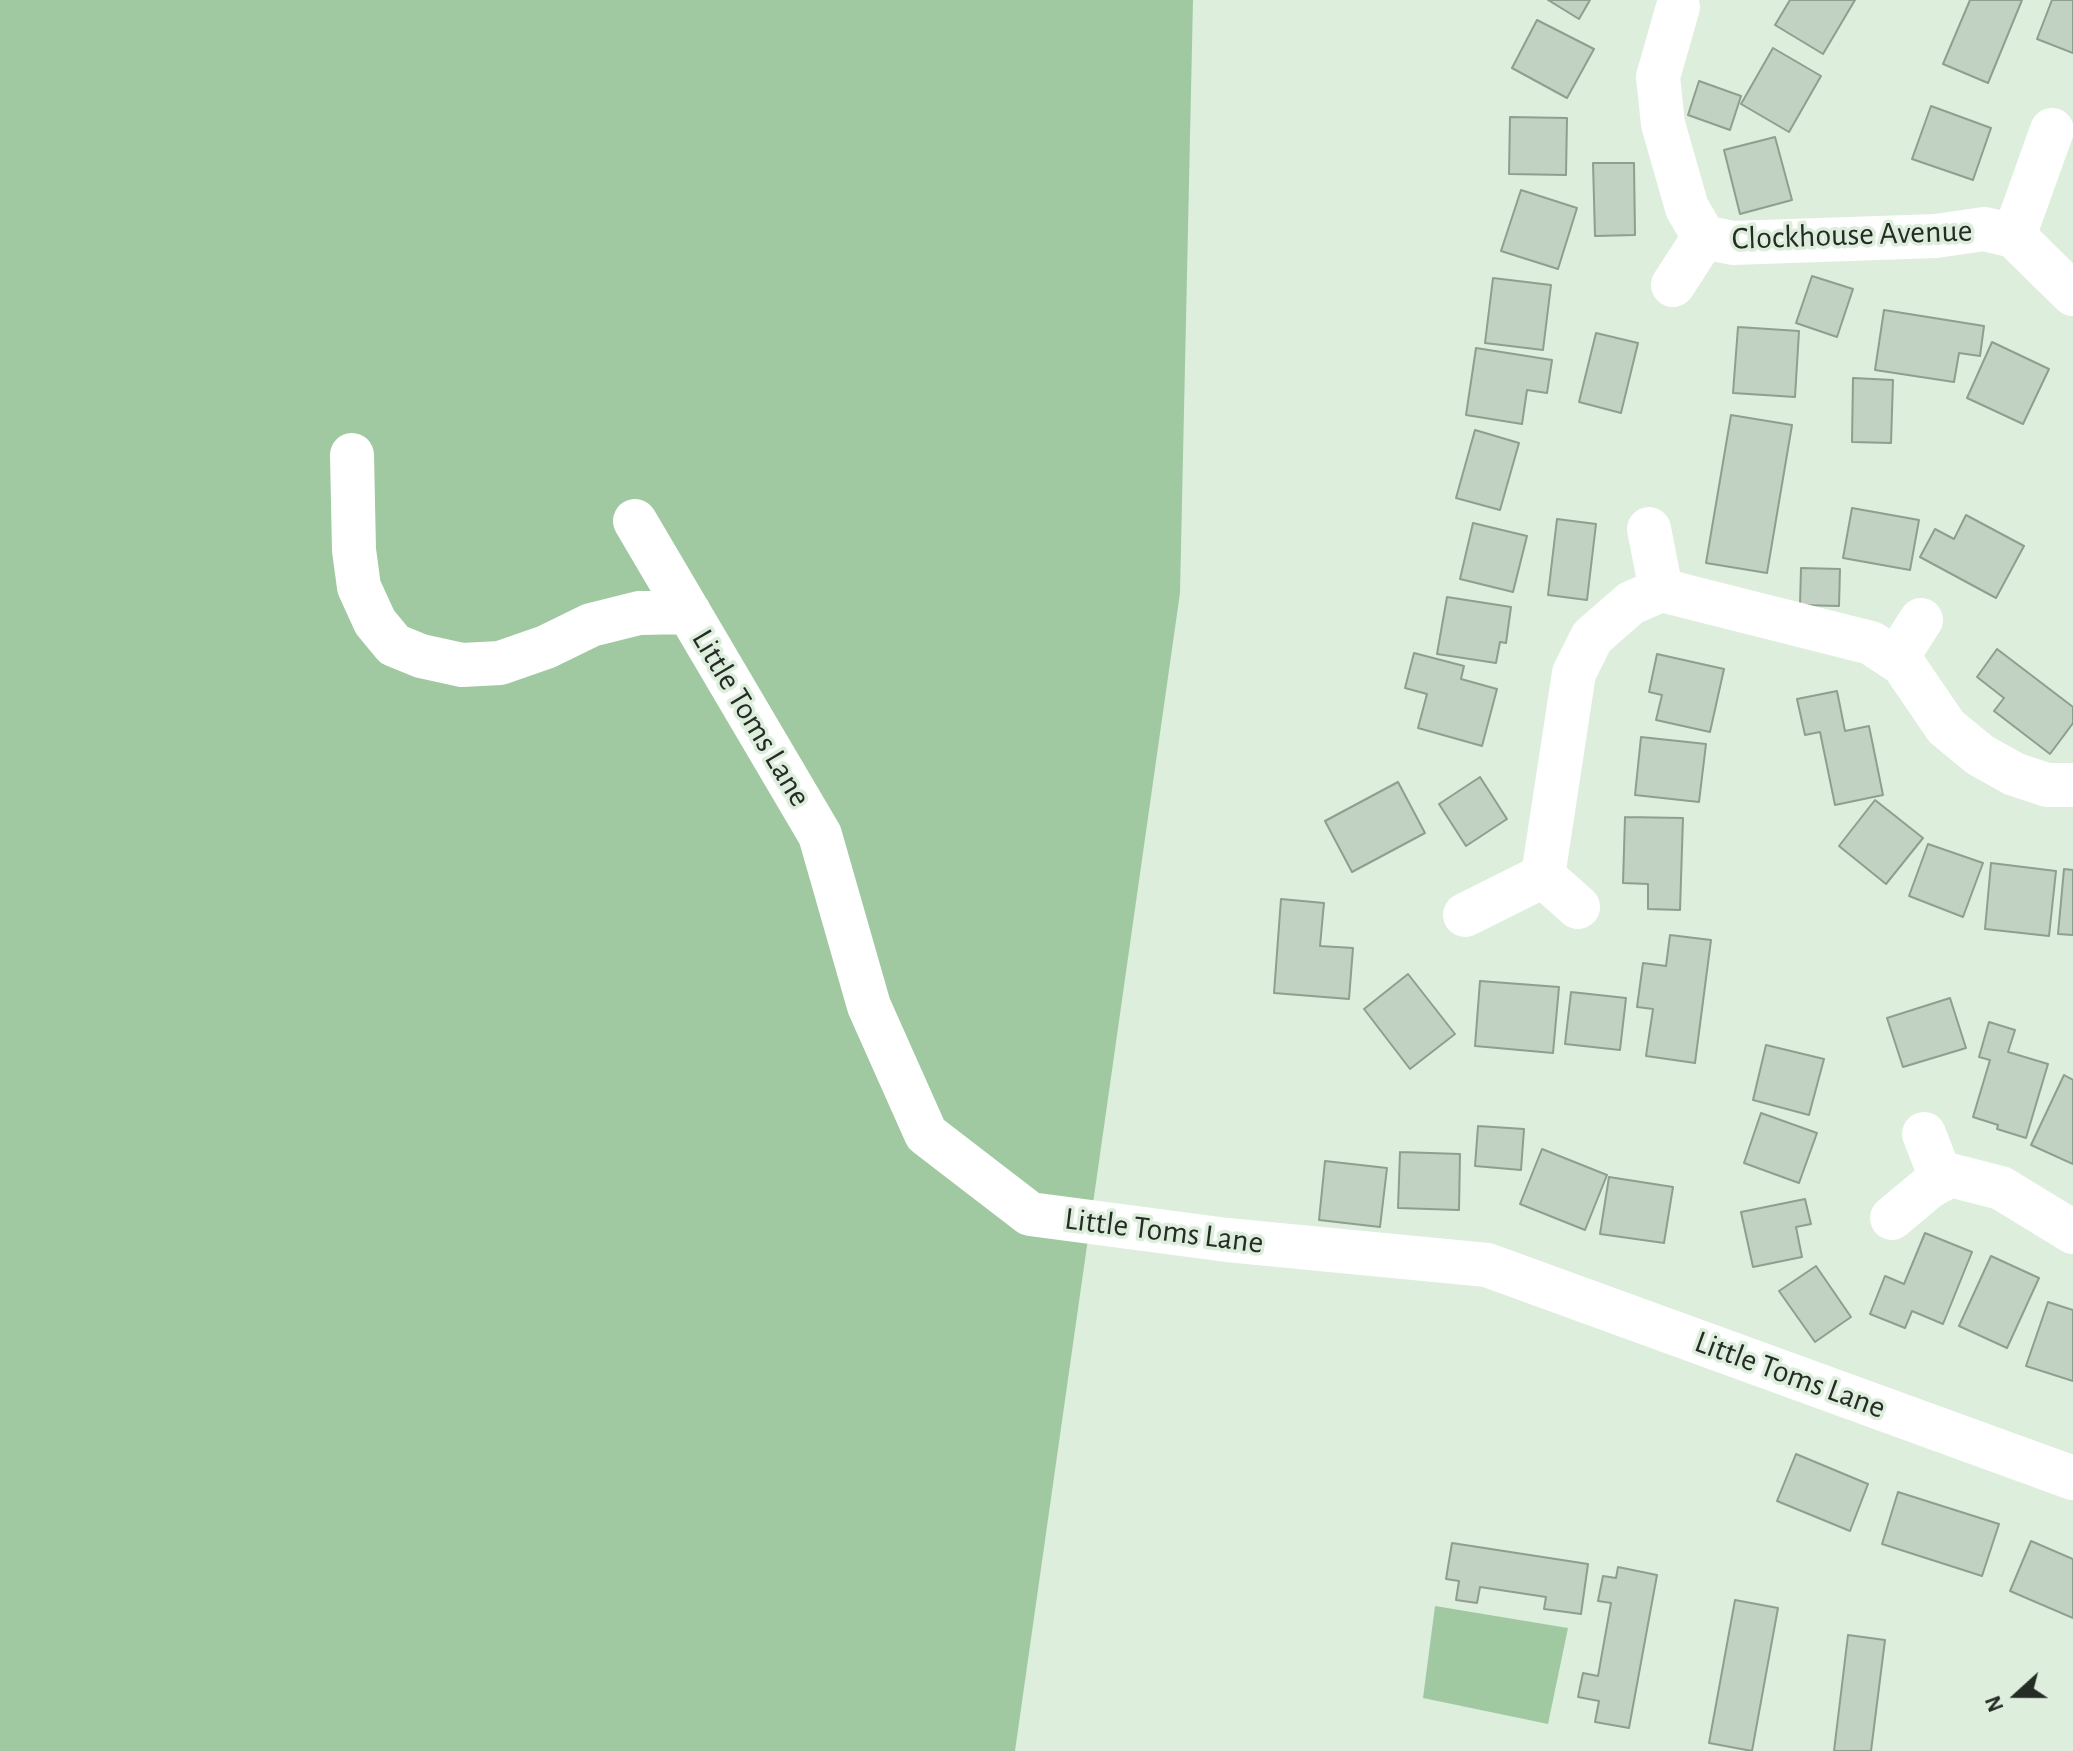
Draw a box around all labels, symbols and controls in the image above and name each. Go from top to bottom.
street label: Clockhouse Avenue [1731,212,1973,258]
street label: Little Toms Lane [683,622,819,814]
street label: Little Toms Lane [1062,1200,1266,1262]
street label: Little Toms Lane [1689,1323,1891,1427]
north arrow [1977,1655,2057,1735]
text: N [1982,1693,2008,1715]

